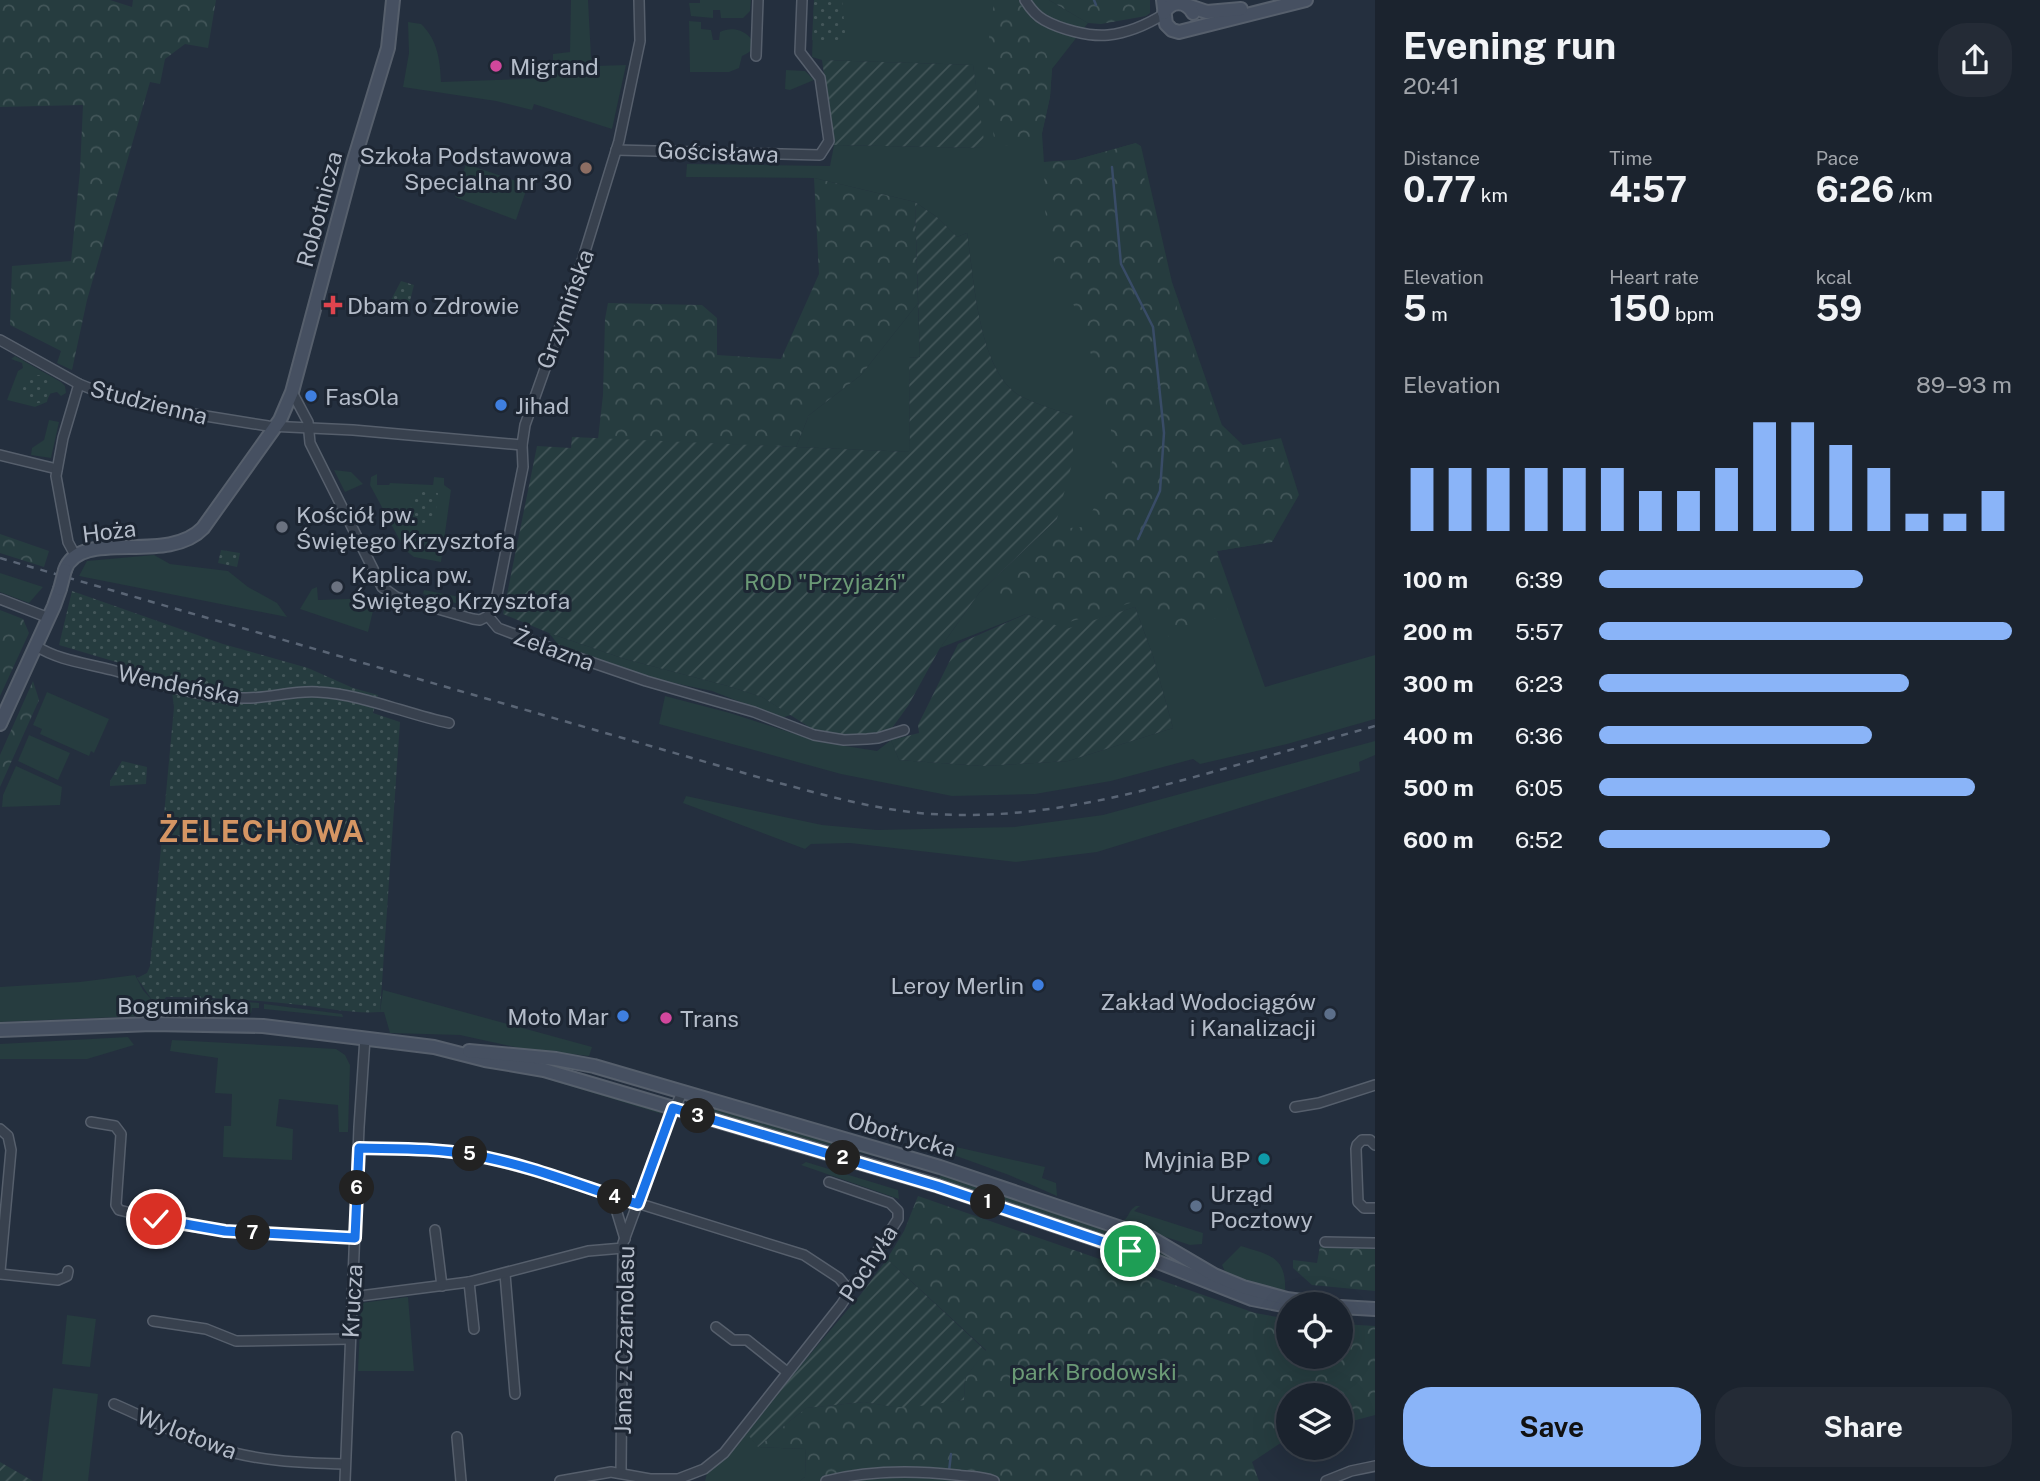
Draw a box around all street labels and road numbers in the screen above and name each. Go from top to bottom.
street label: Gościsława [657,136,779,168]
street label: Robotnicza [291,148,347,270]
street label: Grzymińska [531,246,599,372]
street label: Studzienna [88,374,210,430]
street label: Hoża [81,514,137,548]
street label: Żelazna [510,622,598,676]
street label: Wendeńska [116,659,242,709]
street label: Bogumińska [117,992,249,1019]
street label: Obotrycka [845,1106,959,1162]
street label: Pochyła [833,1220,903,1306]
street label: Jana z Czarnolasu [609,1245,639,1435]
street label: Krucza [337,1263,367,1339]
street label: Wylotowa [133,1402,241,1464]

